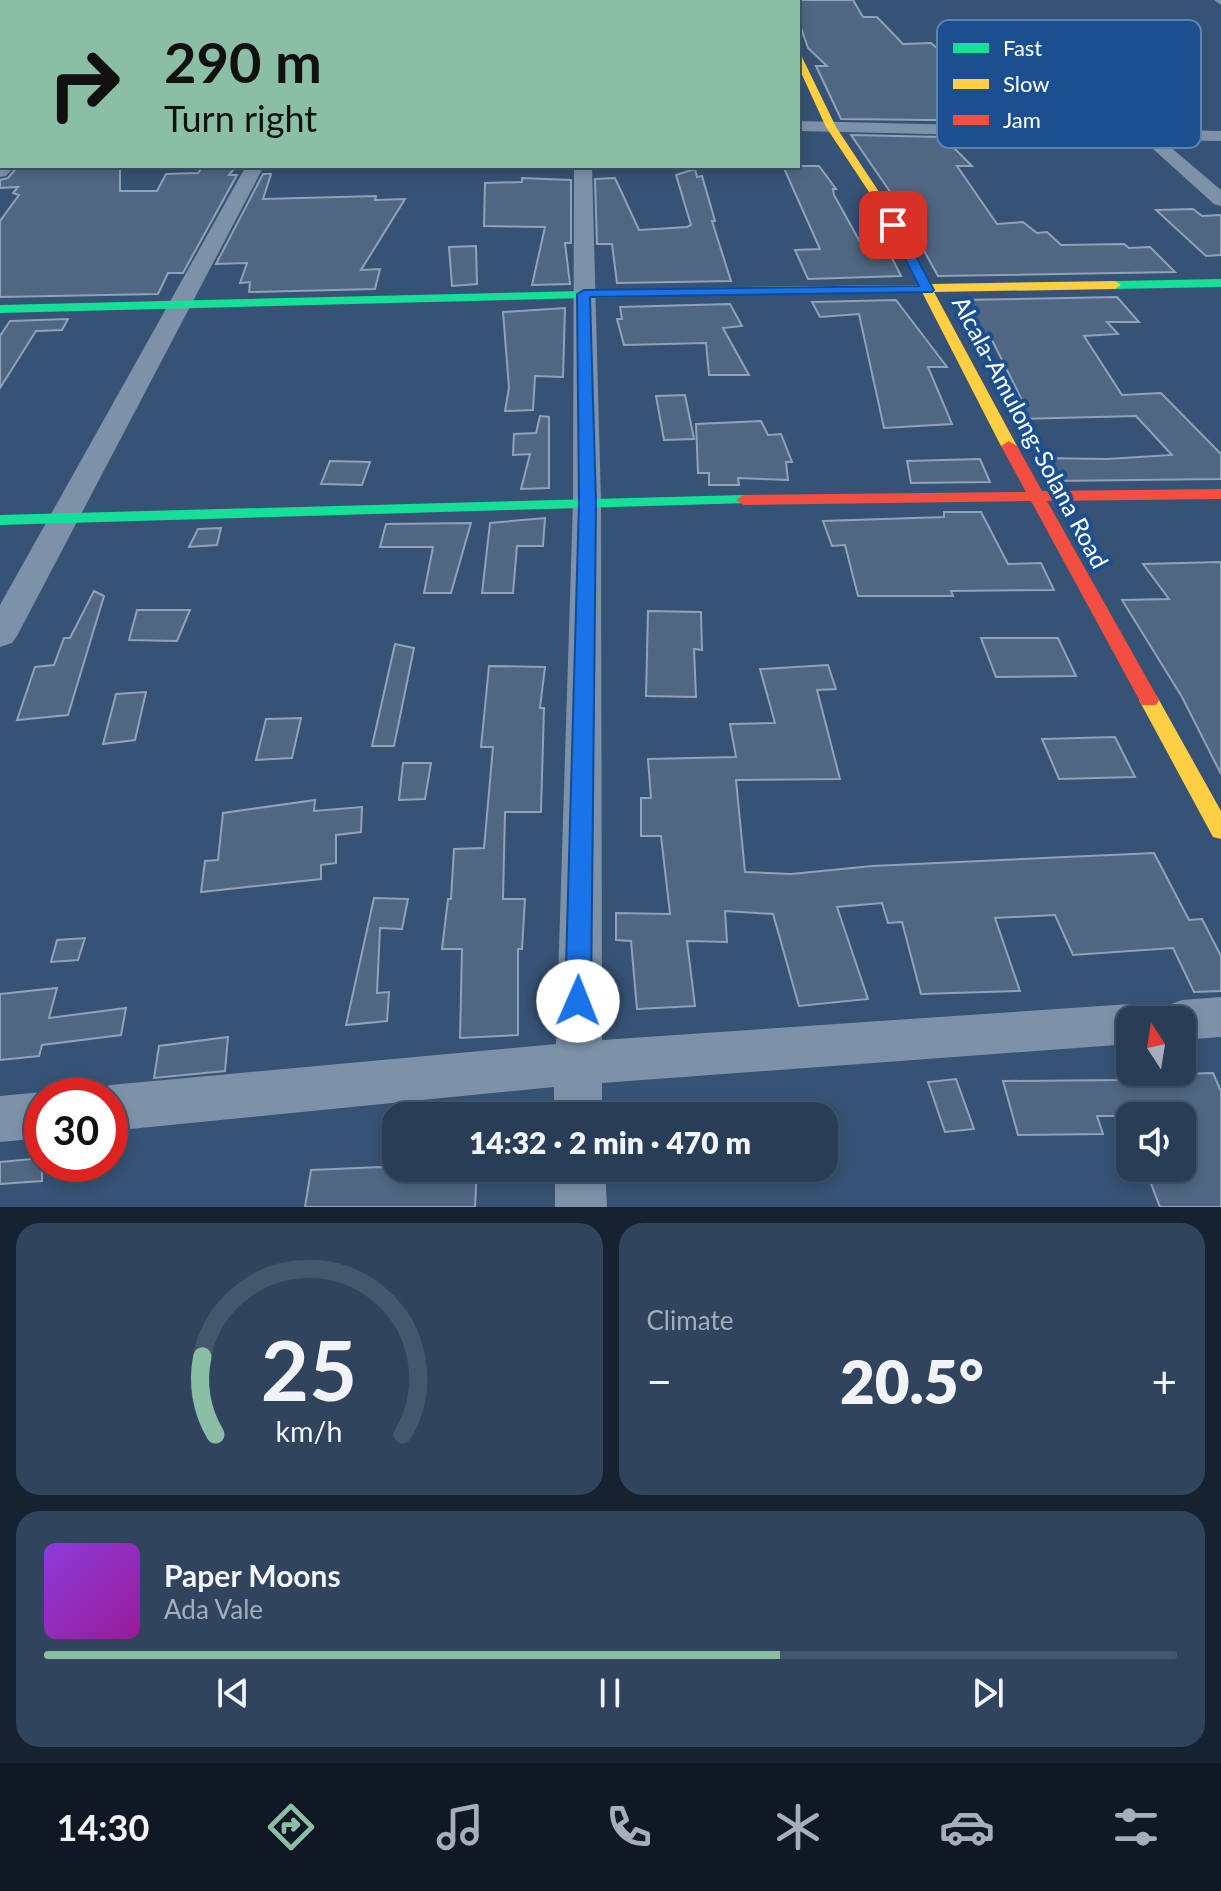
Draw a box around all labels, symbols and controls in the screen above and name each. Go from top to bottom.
legend [937,20,1201,148]
text: 290 m [164,28,322,95]
icon: right [32,32,136,136]
text: Fast [1003,34,1042,61]
text: Slow [1003,70,1050,97]
text: Turn right [164,96,317,140]
text: Jam [1003,106,1041,133]
pin [859,191,927,259]
icon: arrive [871,203,915,247]
street label: Alcala-Amulong-Solana Road [947,291,1115,573]
position arrow [536,959,620,1043]
north arrow [1116,1006,1196,1086]
map controls [1116,1006,1196,1182]
speed limit sign: 30 [24,1078,128,1182]
button: sound [1116,1102,1196,1182]
text: 14:32 · 2 min · 470 m [469,1124,751,1160]
text: Climate [647,1304,733,1336]
text: 25 [261,1319,358,1419]
text: 20.5° [840,1345,984,1417]
text: − [647,1355,672,1407]
text: + [1151,1355,1177,1407]
text: km/h [276,1414,343,1448]
text: Paper Moons [164,1557,341,1593]
text: Ada Vale [164,1593,263,1625]
icon: previous [211,1671,255,1715]
icon: pause [588,1671,632,1715]
icon: next [966,1671,1010,1715]
icon: directions [263,1799,319,1855]
icon: music [432,1799,488,1855]
icon: phone [601,1799,657,1855]
icon: climate [770,1799,826,1855]
icon: car [939,1799,995,1855]
icon: filters [1108,1799,1164,1855]
text: 14:30 [57,1805,149,1849]

